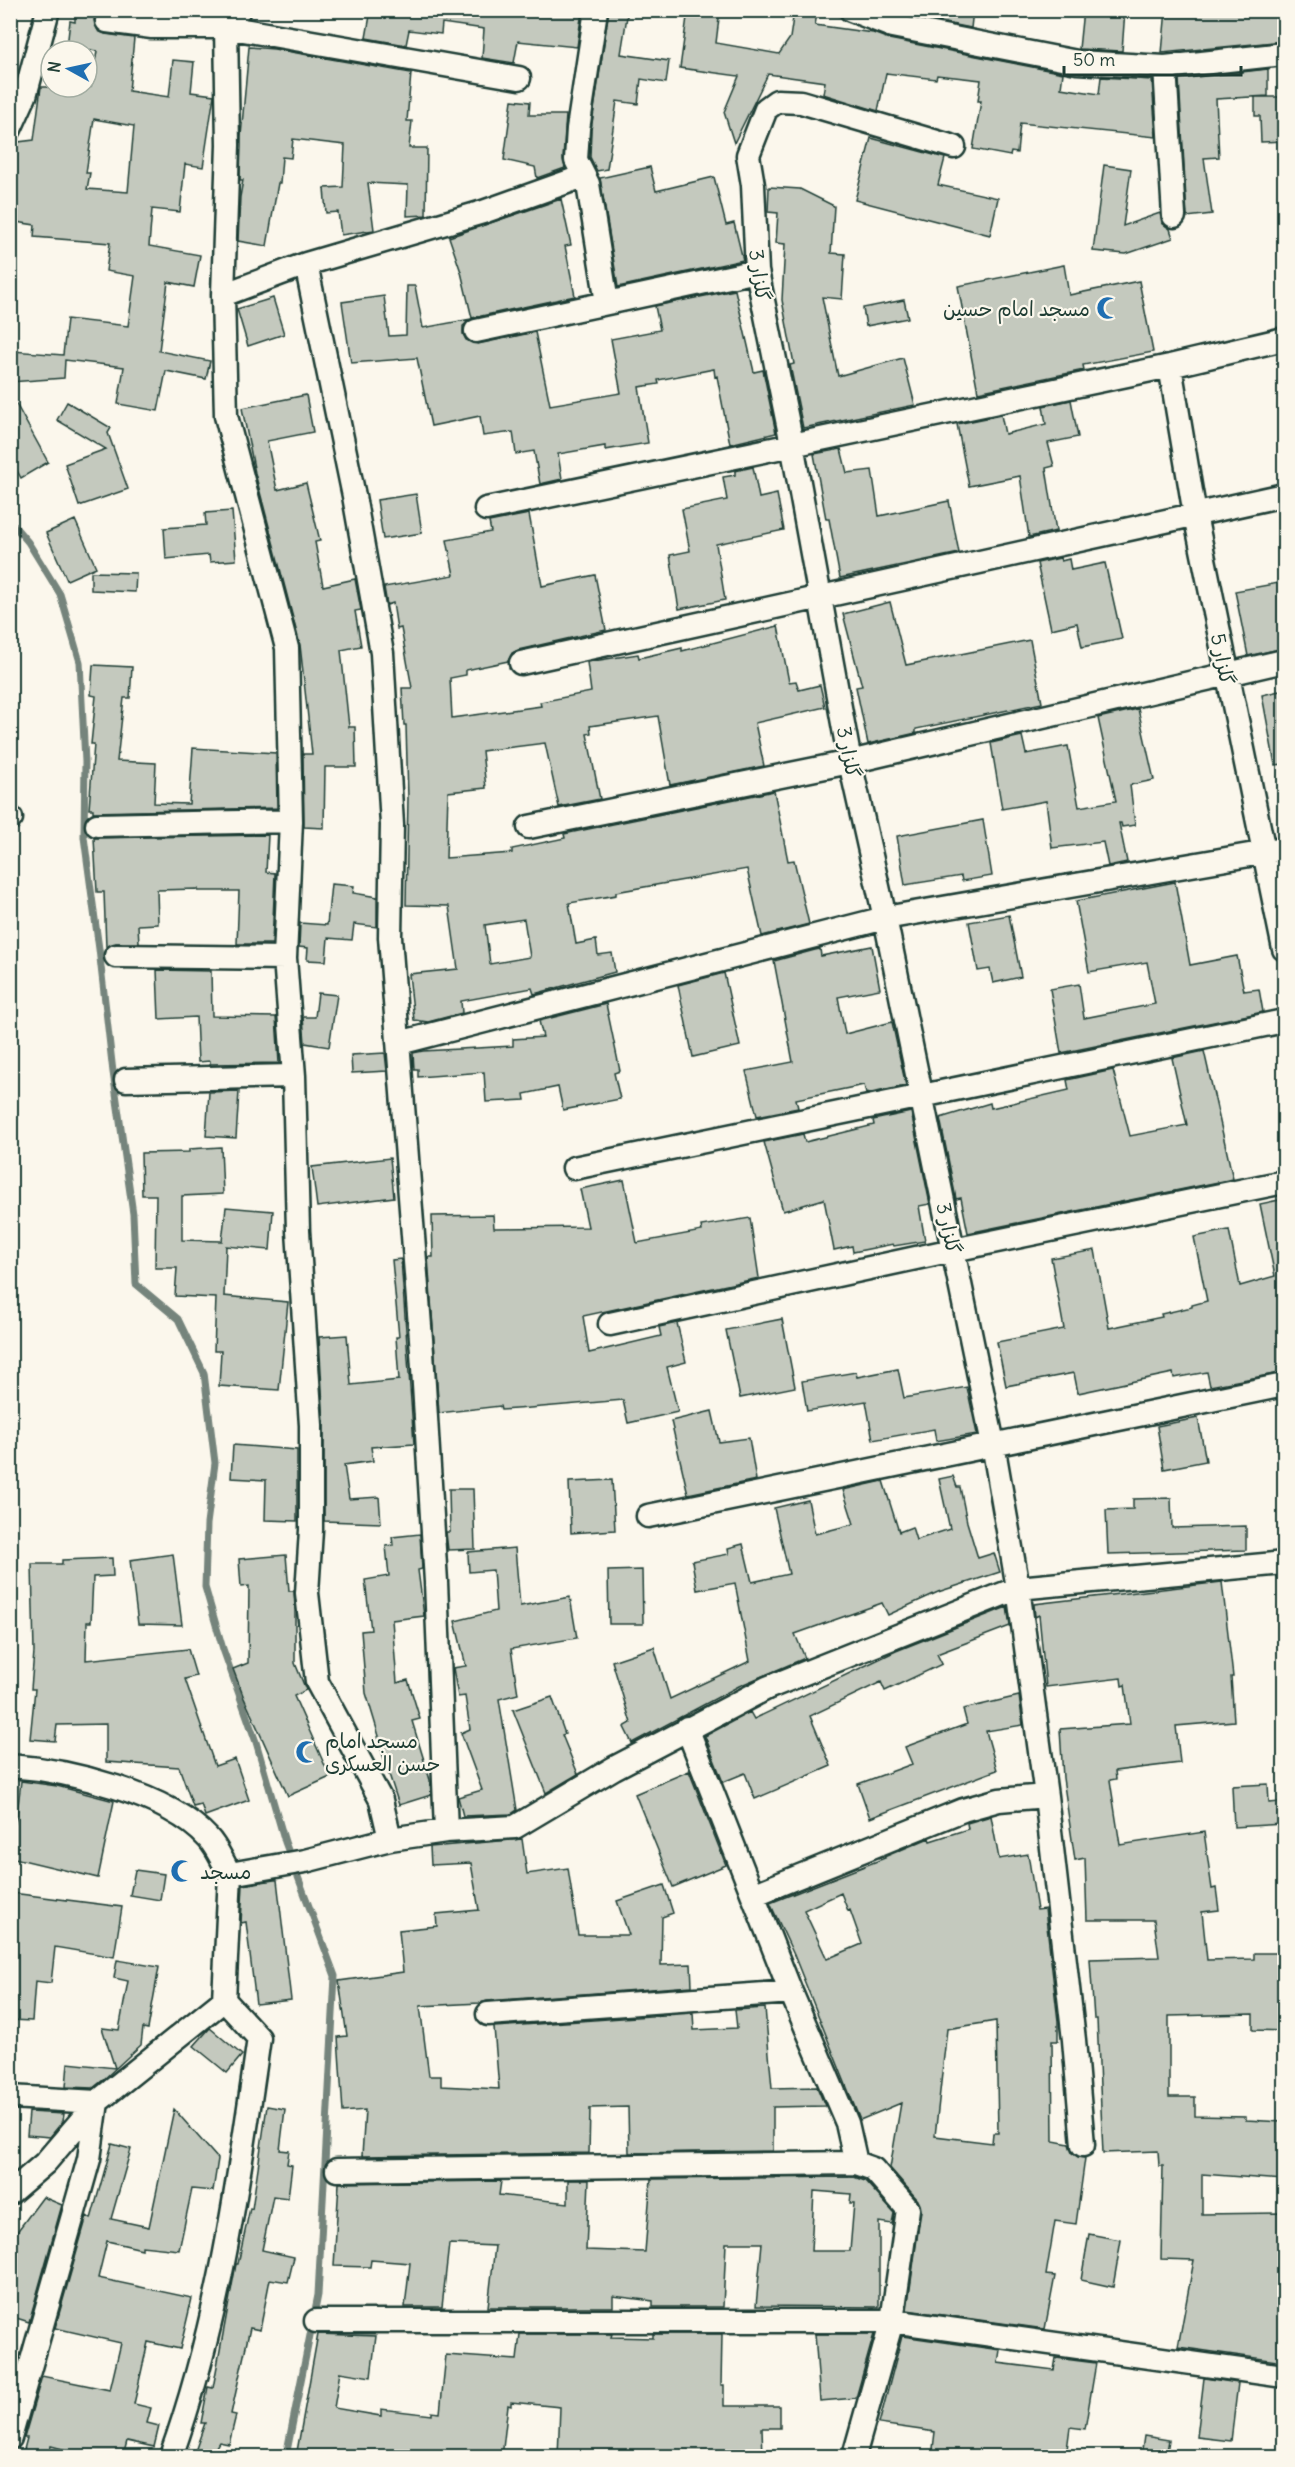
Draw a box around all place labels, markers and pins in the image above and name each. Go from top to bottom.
mosque icon: مسجد امام حسین [1095,295,1121,321]
place label: مسجد امام حسین [943,296,1090,324]
place label: مسجد امام حسن العسکری [325,1728,440,1776]
mosque icon: مسجد امام حسن العسکری [294,1739,320,1765]
mosque icon: مسجد [169,1858,195,1884]
place label: مسجد [200,1859,251,1884]

